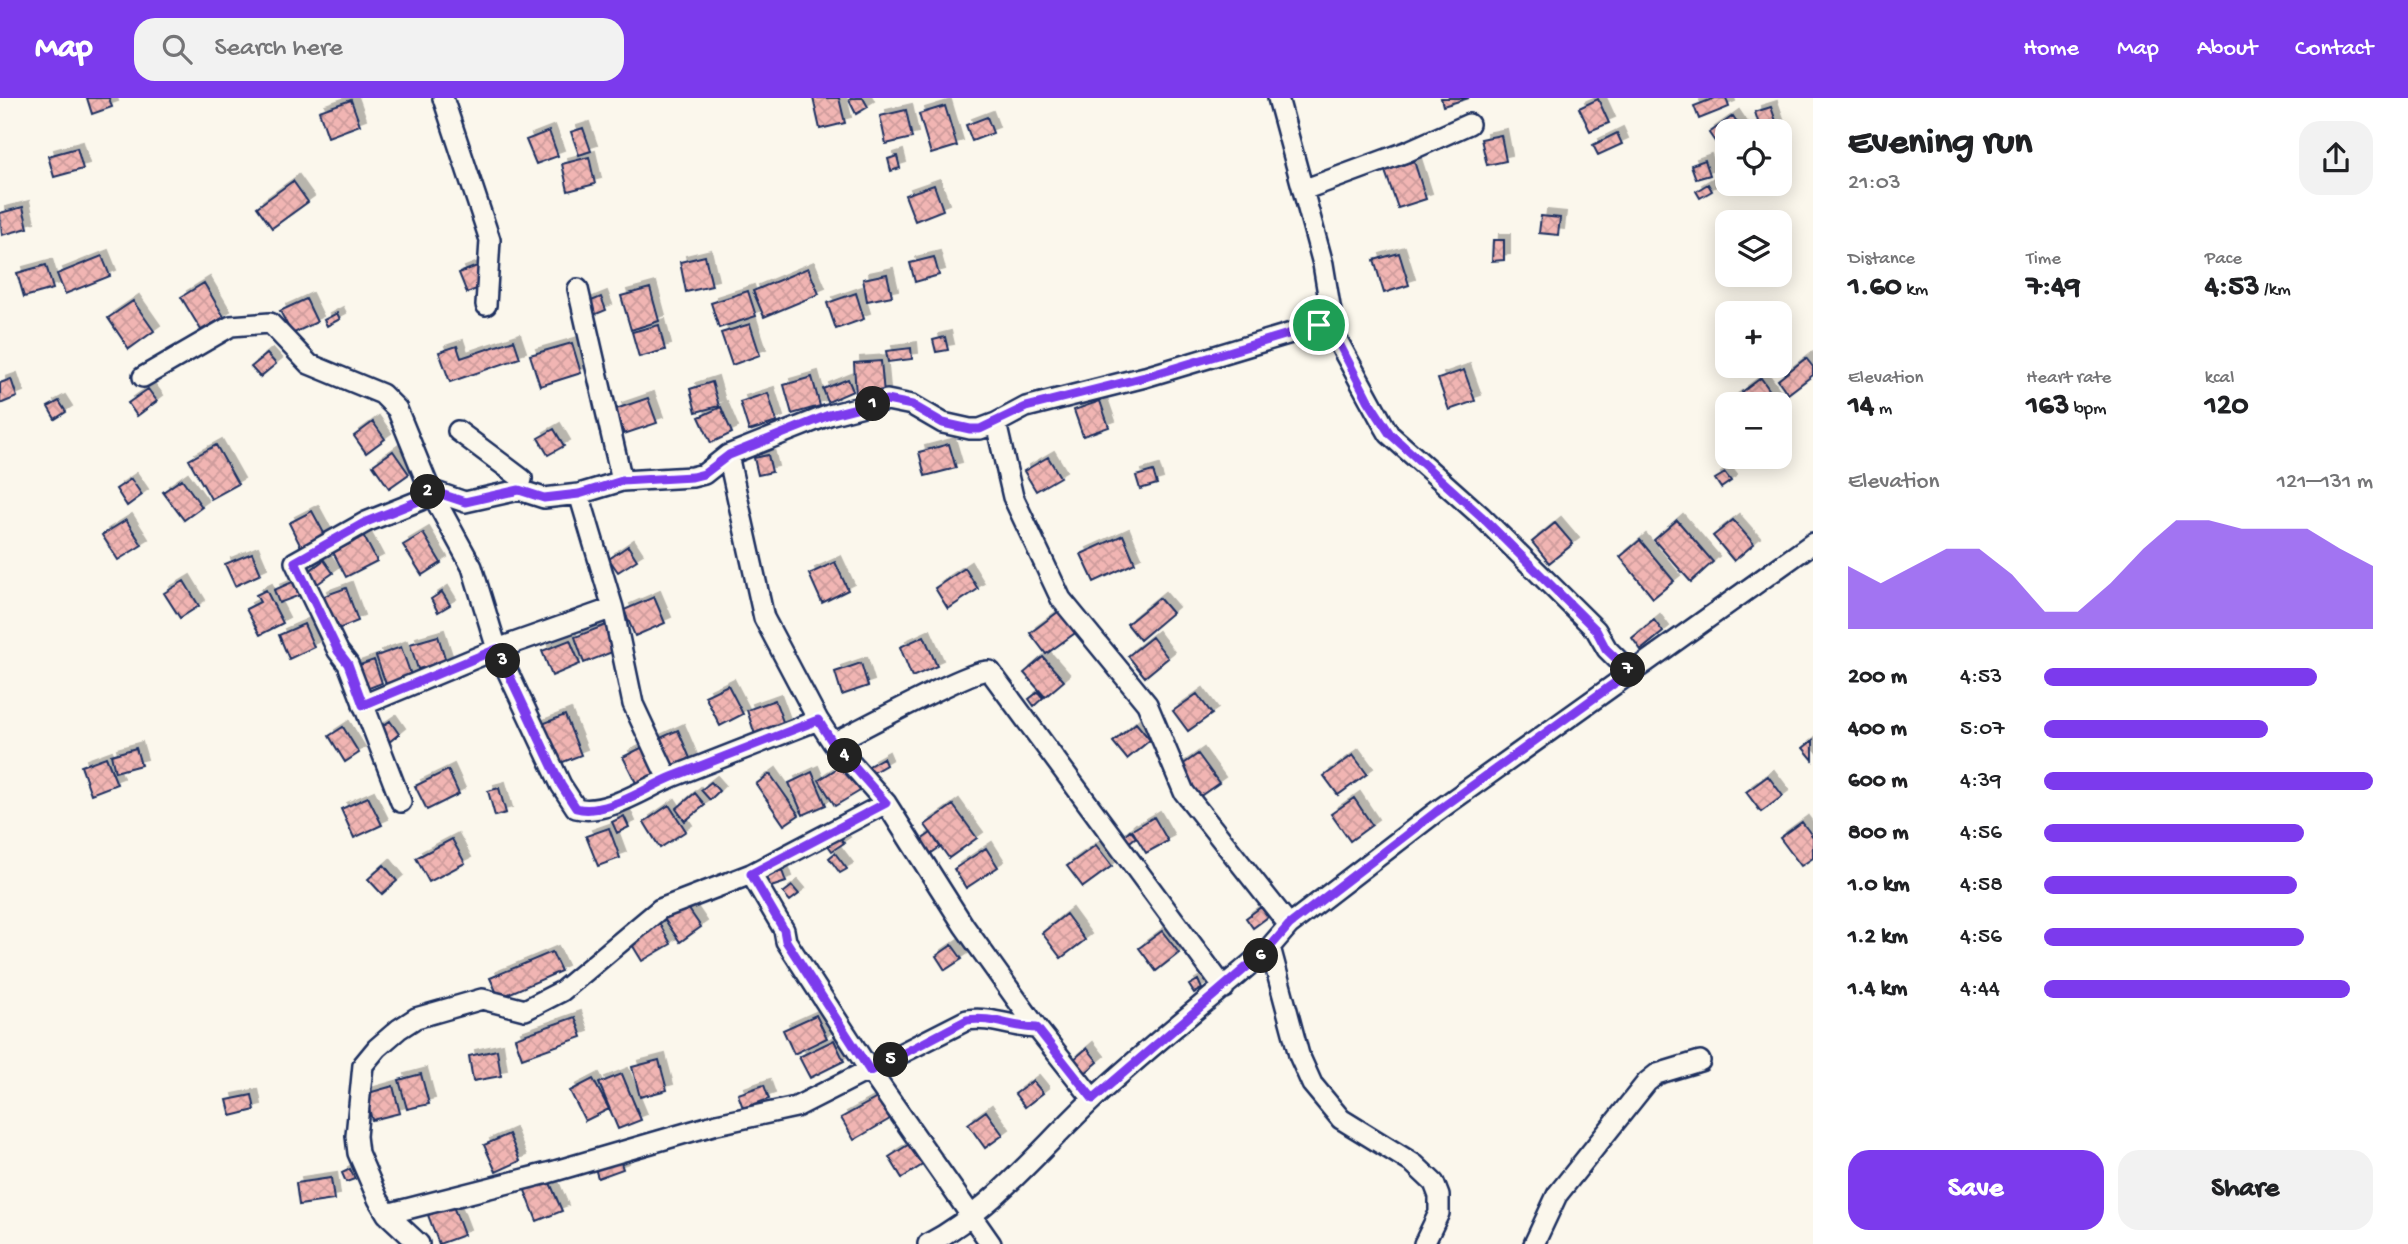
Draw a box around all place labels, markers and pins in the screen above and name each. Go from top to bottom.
pin [1289,295,1349,355]
pin: 1 [856,386,890,422]
pin: 2 [410,474,446,510]
pin: 3 [486,644,520,678]
pin: 7 [1610,652,1646,688]
pin: 4 [828,738,862,774]
pin: 6 [1244,938,1278,974]
pin: 5 [874,1042,908,1077]

